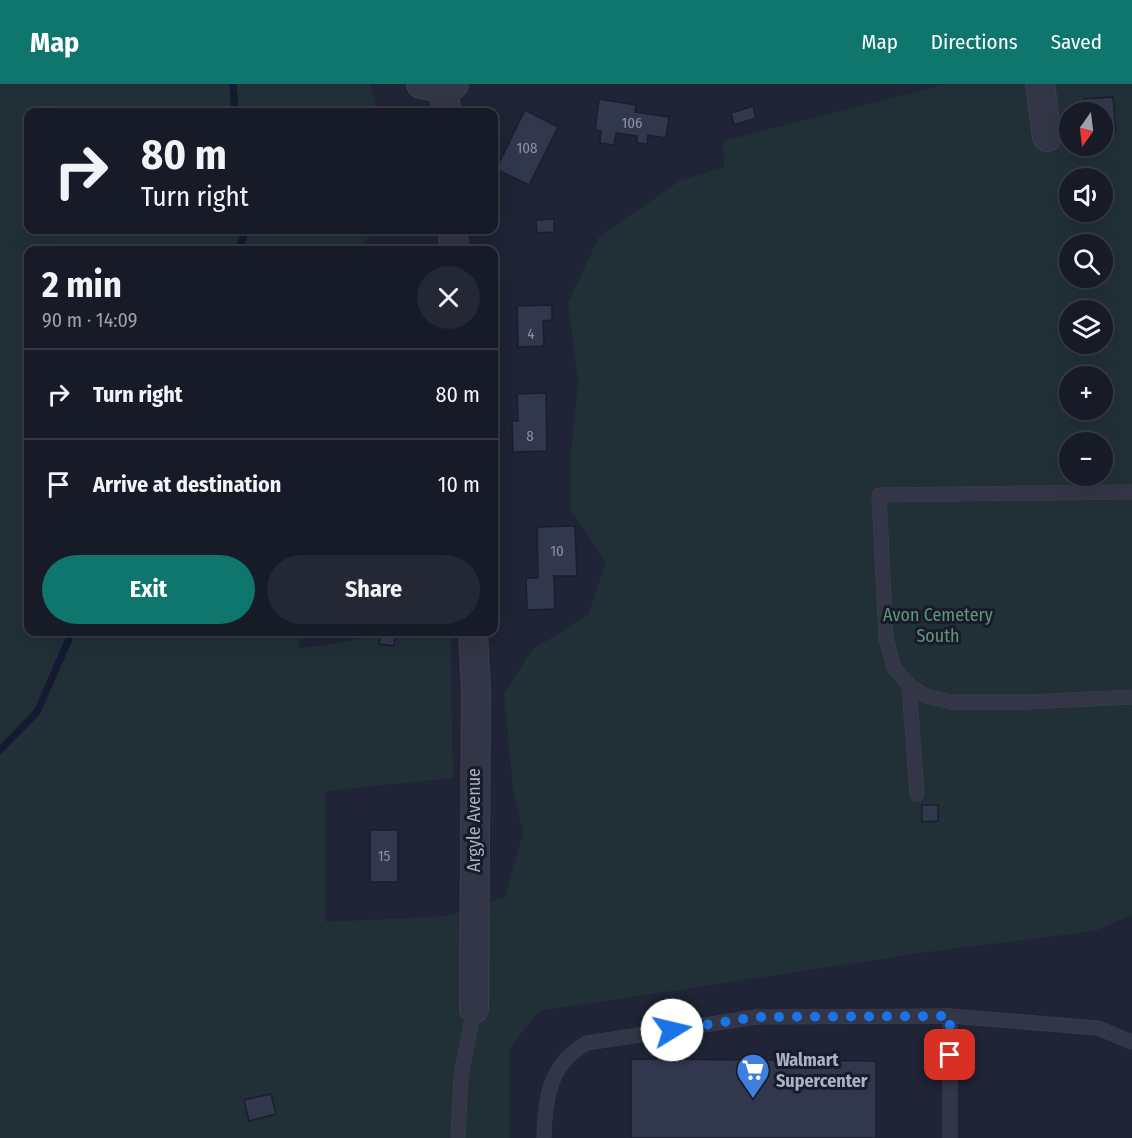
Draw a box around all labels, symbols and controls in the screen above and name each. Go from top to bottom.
text: Map [30,26,79,59]
text: Map [861,29,898,55]
text: Directions [931,29,1018,55]
text: Saved [1051,29,1102,55]
north arrow [1059,102,1113,156]
map controls [1059,102,1113,486]
house number: 106 [621,114,643,132]
text: 80 m [141,130,227,180]
icon: right [42,132,120,210]
house number: 108 [516,139,538,157]
button: sound [1059,168,1113,222]
text: Turn right [141,181,249,213]
button: search [1059,234,1113,288]
text: 2 min [42,263,122,307]
button: close [417,266,480,329]
button: layers [1059,300,1113,354]
text: 90 m · 14:09 [42,308,138,332]
house number: 4 [527,325,535,343]
button: + [1059,366,1113,420]
icon: right [42,378,75,411]
text: Turn right [93,381,182,408]
text: 80 m [435,381,480,408]
house number: 8 [526,427,534,445]
button: − [1059,432,1113,486]
icon: arrive [42,468,75,501]
text: Arrive at destination [93,471,281,498]
text: 10 m [438,471,480,498]
house number: 10 [550,542,564,560]
button: Exit [42,555,255,624]
button: Share [267,555,480,624]
park label: Avon Cemetery South [883,604,993,647]
street label: Argyle Avenue [463,768,485,872]
house number: 15 [378,847,390,865]
position arrow [640,998,704,1062]
pin [924,1029,975,1080]
icon: arrive [933,1038,966,1071]
place label: Walmart Supercenter [776,1049,868,1092]
supermarket icon: Walmart Supercenter [735,1052,771,1099]

